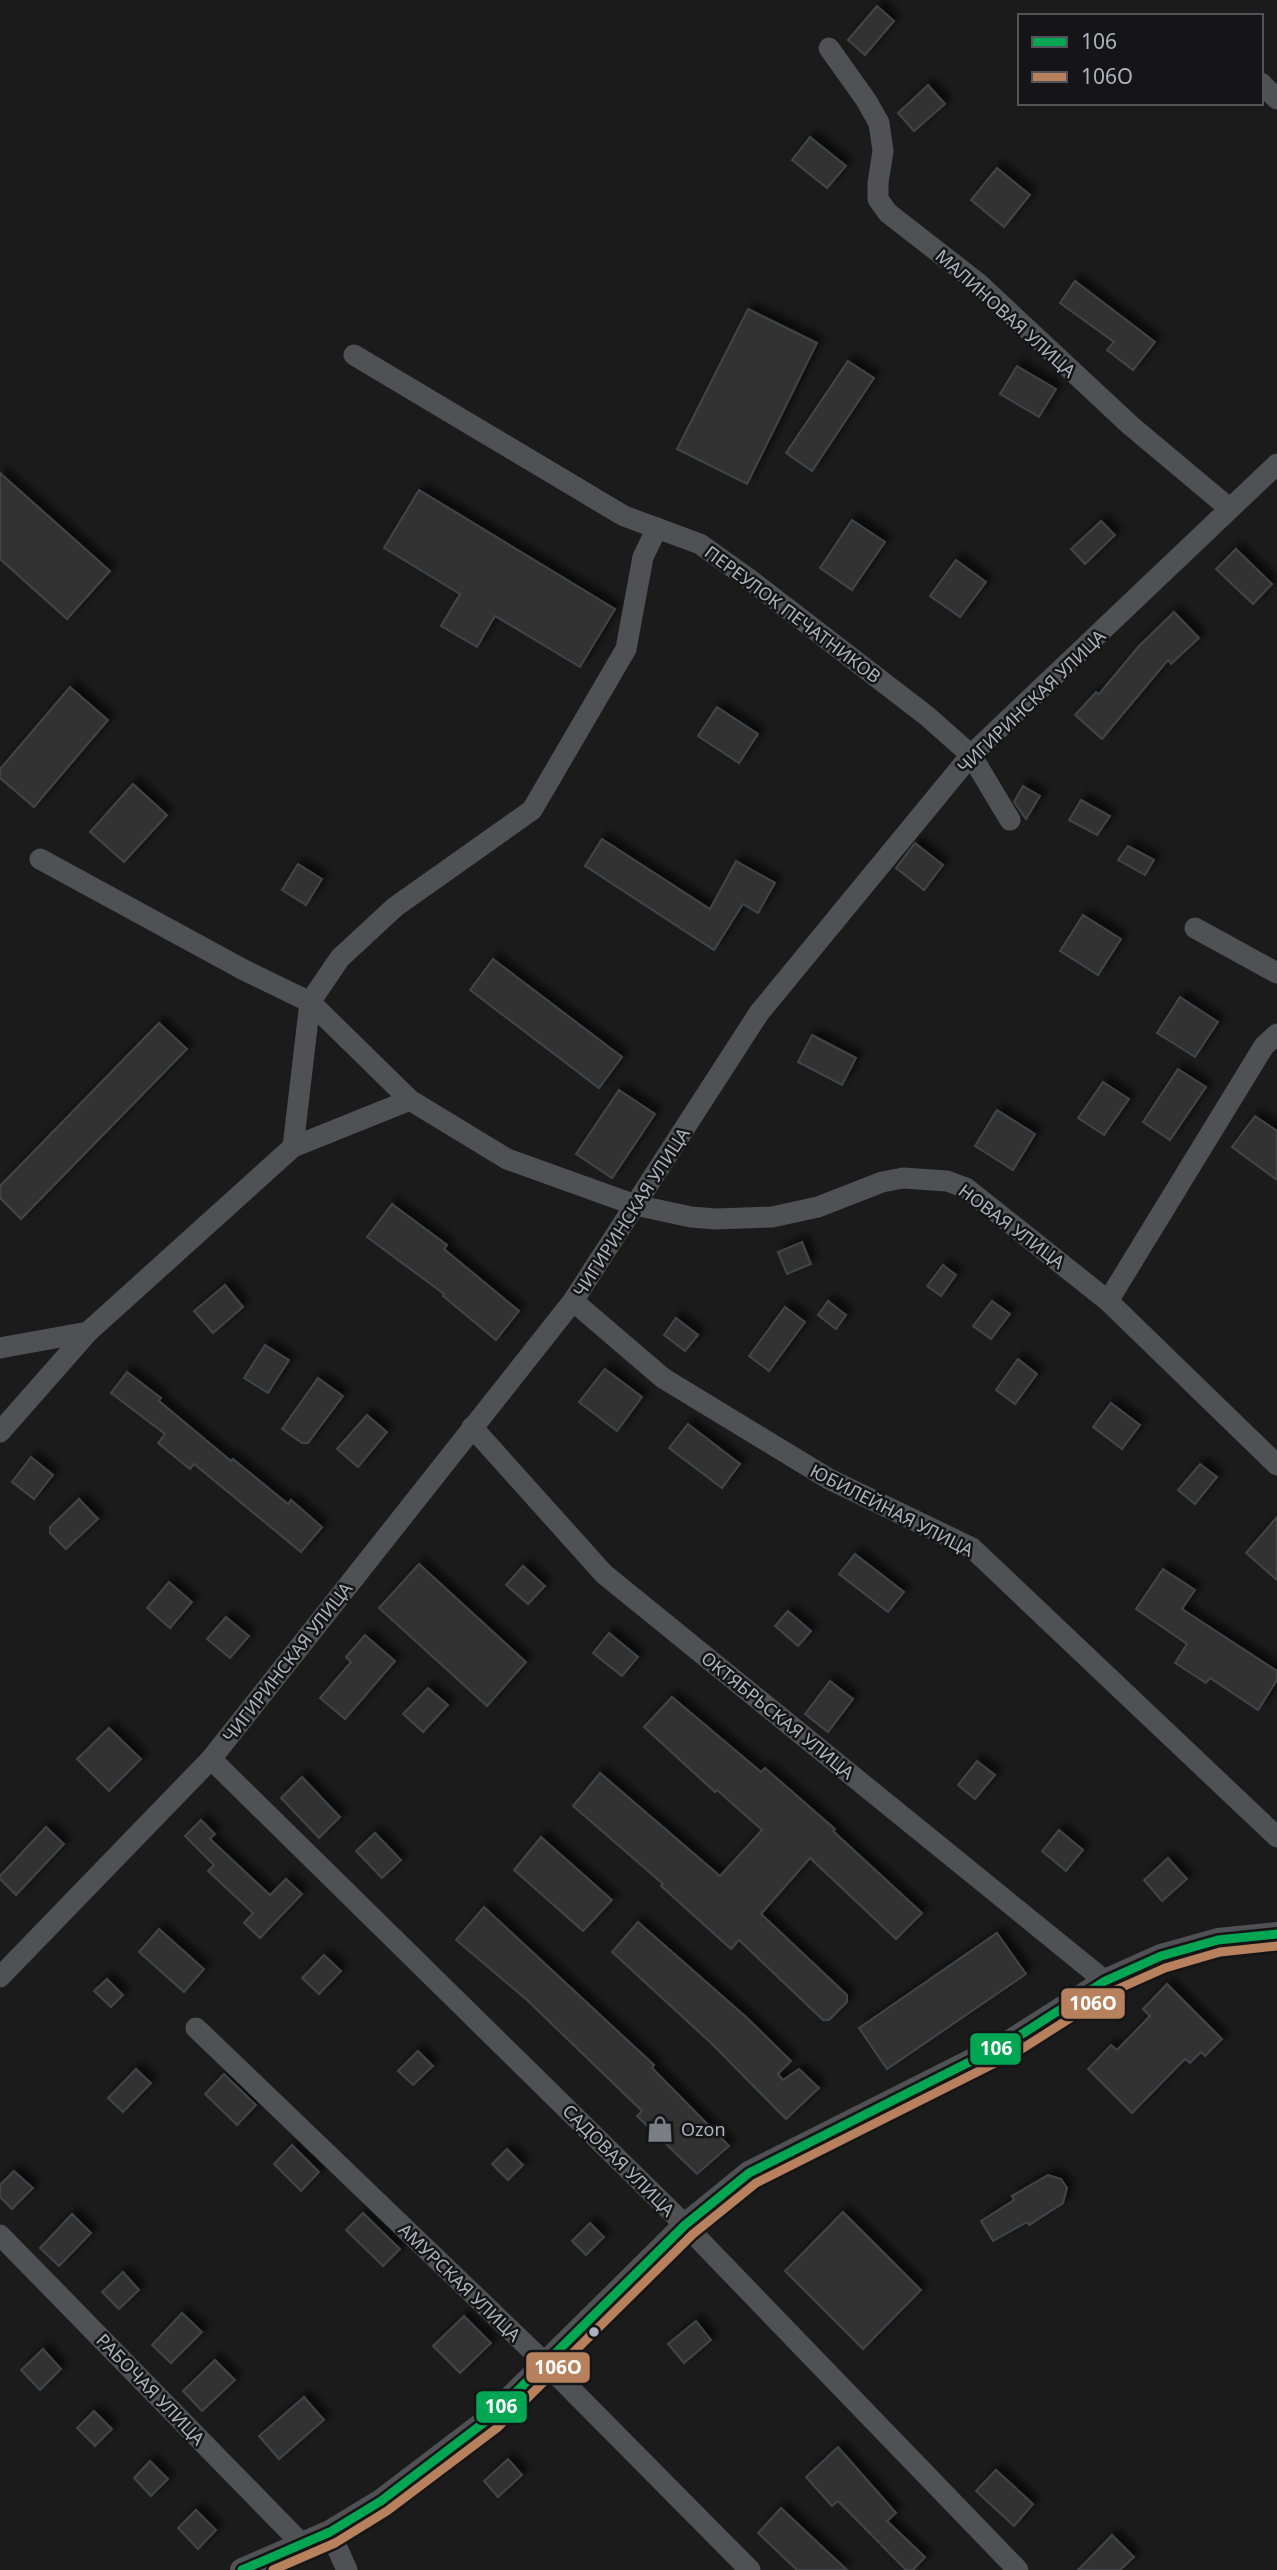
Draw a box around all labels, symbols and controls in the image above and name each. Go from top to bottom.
legend [1018,14,1263,105]
text: 106 [1081,27,1117,55]
text: 106О [1081,62,1133,90]
street label: МАЛИНОВАЯ УЛИЦА [931,244,1082,383]
street label: ПЕРЕУЛОК ПЕЧАТНИКОВ [700,540,886,688]
street label: ЧИГИРИНСКАЯ УЛИЦА [952,624,1111,778]
street label: ЧИГИРИНСКАЯ УЛИЦА [567,1122,695,1301]
street label: НОВАЯ УЛИЦА [954,1178,1070,1274]
street label: ЮБИЛЕЙНАЯ УЛИЦА [806,1458,978,1562]
street label: ЧИГИРИНСКАЯ УЛИЦА [217,1577,357,1747]
street label: ОКТЯБРЬСКАЯ УЛИЦА [697,1646,860,1784]
line badge: 106О [1060,1987,1126,2020]
text: 106О [1069,1990,1117,2016]
line badge: 106 [969,2032,1022,2066]
text: 106 [980,2035,1012,2061]
street label: САДОВАЯ УЛИЦА [558,2099,681,2222]
shop icon: Ozon [645,2114,675,2144]
place label: Ozon [681,2117,726,2141]
street label: АМУРСКАЯ УЛИЦА [394,2218,526,2347]
unlabelled marker [587,2325,601,2339]
street label: РАБОЧАЯ УЛИЦА [92,2328,211,2450]
line badge: 106О [525,2351,591,2384]
text: 106О [534,2354,582,2380]
line badge: 106 [475,2390,528,2424]
text: 106 [485,2393,517,2419]

